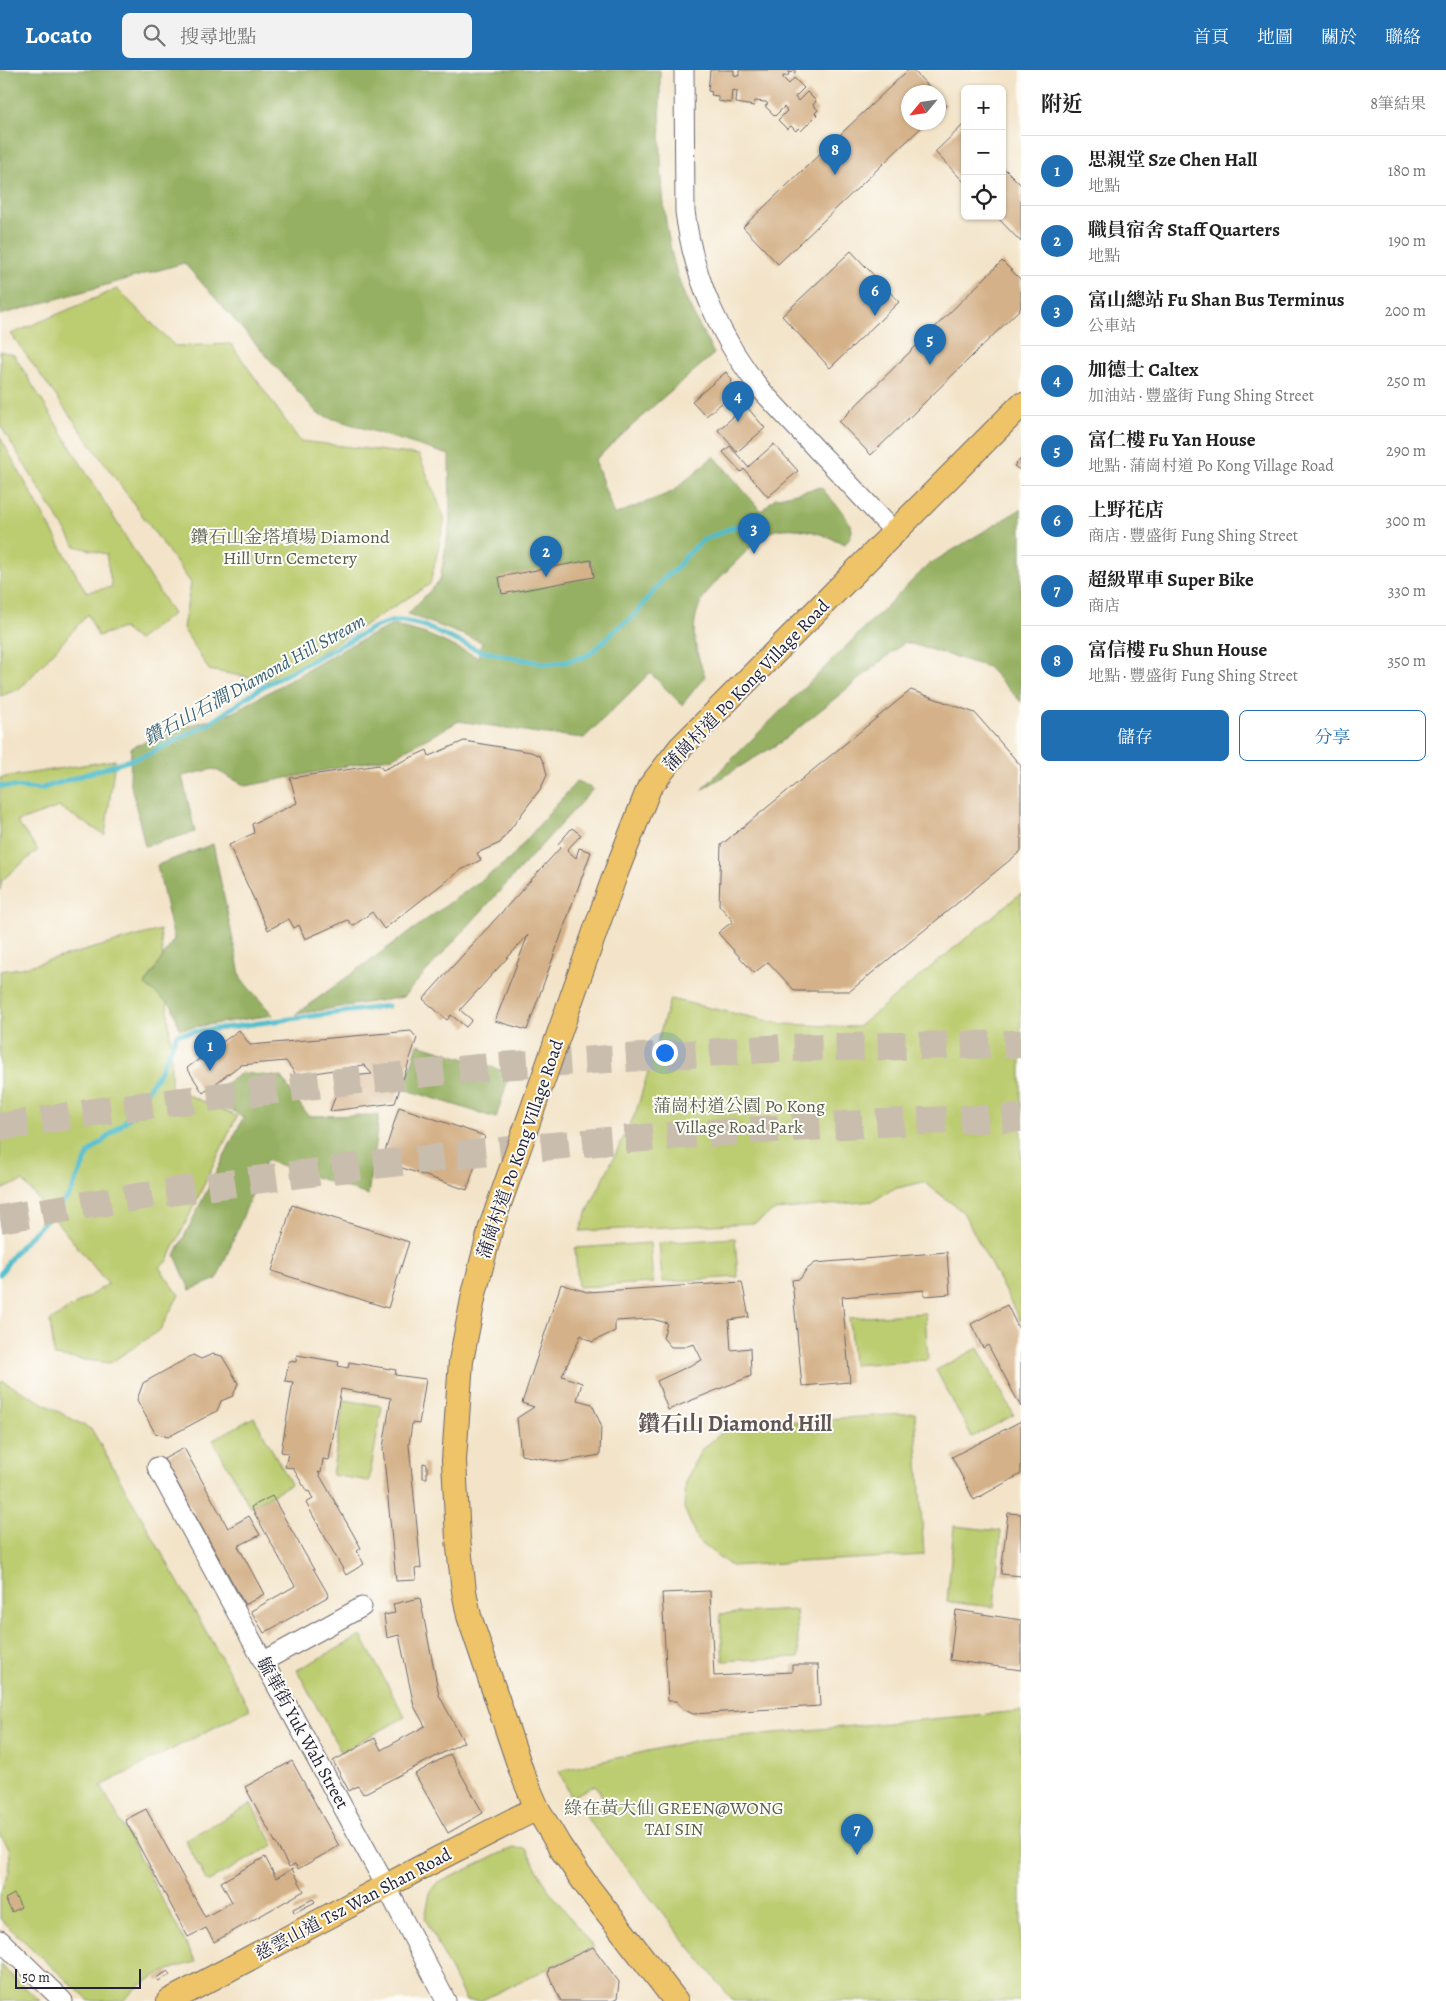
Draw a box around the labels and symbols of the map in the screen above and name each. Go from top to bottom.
north arrow [901,85,946,130]
pin: 8 [819,134,851,175]
pin: 6 [859,275,891,316]
pin: 5 [914,324,946,365]
pin: 4 [722,381,754,422]
pin: 3 [738,513,770,554]
park label: 鑽石山金塔墳場 Diamond Hill Urn Cemetery [190,525,390,570]
pin: 2 [530,536,562,577]
street label: 蒲崗村道 Po Kong Village Road [657,594,835,776]
water label: 鑽石山石澗 Diamond Hill Stream [139,608,370,752]
pin: 1 [194,1030,226,1071]
street label: 蒲崗村道 Po Kong Village Road [471,1036,569,1262]
your location [652,1040,678,1066]
park label: 蒲崗村道公園 Po Kong Village Road Park [653,1094,825,1139]
district label: 鑽石山 Diamond Hill [638,1409,832,1439]
street label: 毓華街 Yuk Wah Street [251,1653,355,1813]
park label: 綠在⿈⼤仙 GREEN@WONG TAI SIN [564,1796,784,1841]
pin: 7 [841,1814,873,1855]
street label: 慈雲山道 Tsz Wan Shan Road [251,1842,456,1966]
scale bar [15,1966,141,1989]

